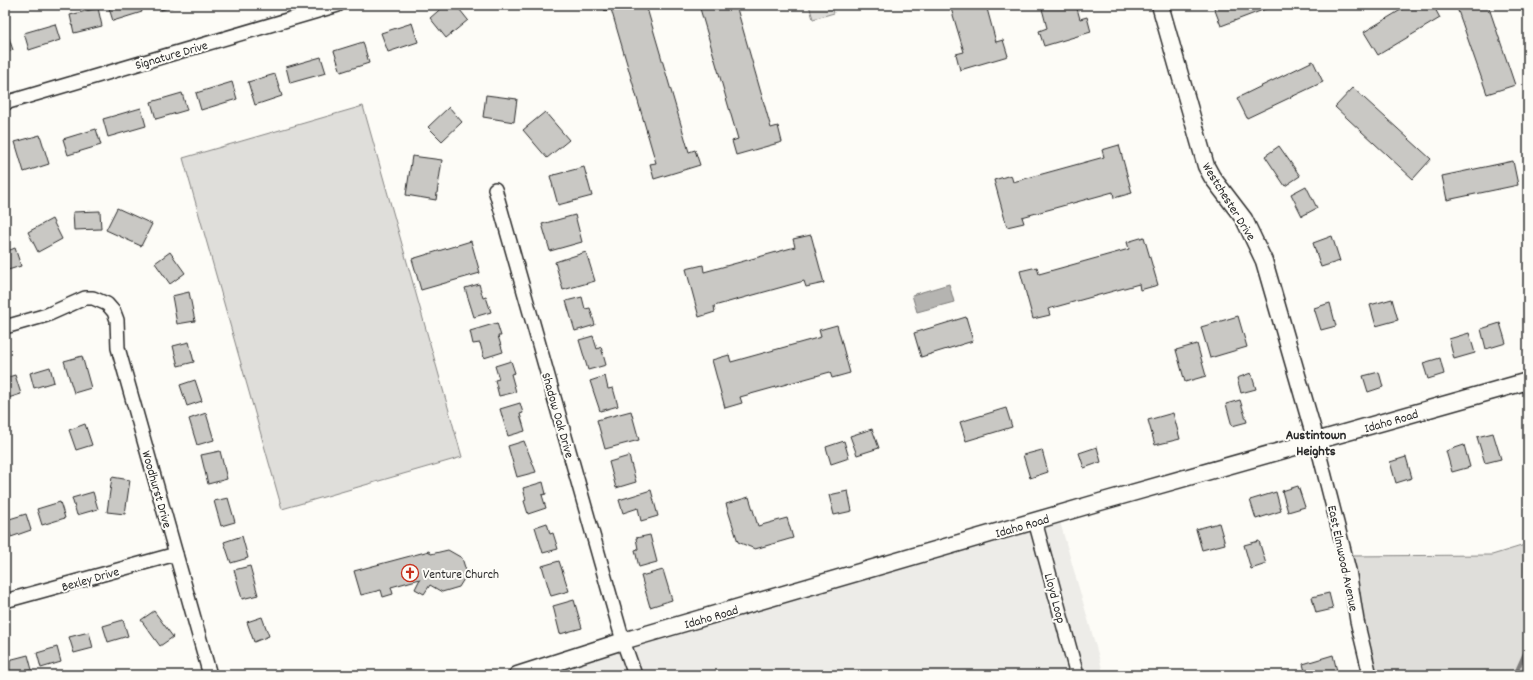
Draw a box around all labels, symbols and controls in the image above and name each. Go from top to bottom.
street label: Signature Drive [133,37,211,76]
street label: Westchester Drive [1196,159,1260,245]
street label: Shadow Oak Drive [535,371,578,461]
street label: Idaho Road [1363,406,1421,439]
district label: Austintown Heights [1286,426,1347,462]
street label: Woodhurst Drive [135,449,176,531]
street label: East Elmwood Avenue [1321,504,1362,613]
street label: Idaho Road [994,511,1052,544]
street label: Bexley Drive [60,563,122,598]
church icon: Venture Church [400,563,420,583]
place label: Venture Church [423,566,499,585]
street label: Lloyd Loop [1038,571,1069,626]
street label: Idaho Road [683,602,741,635]

